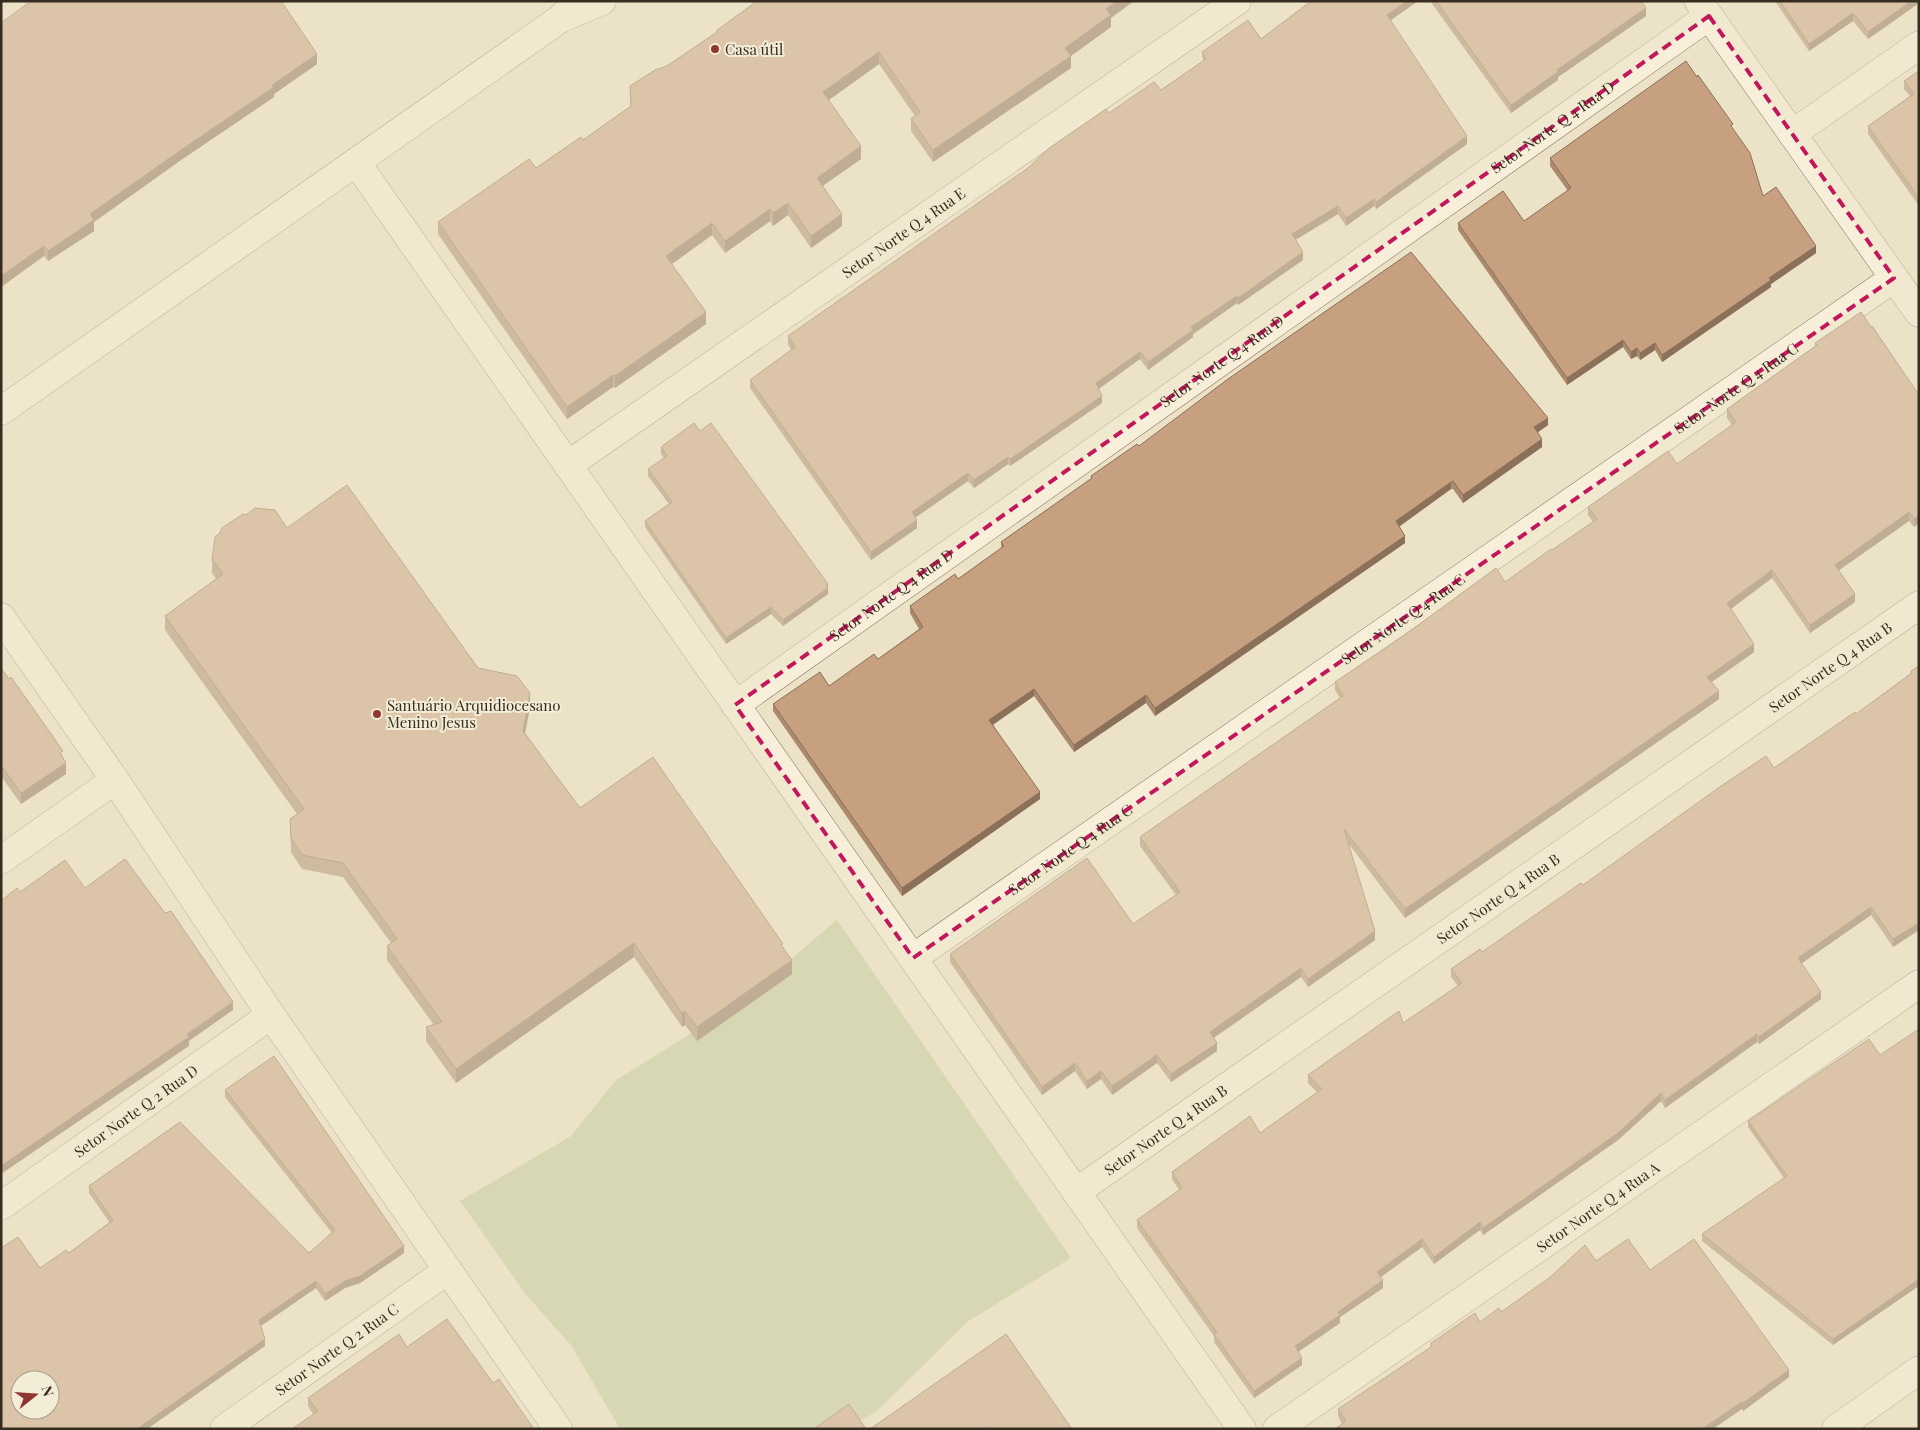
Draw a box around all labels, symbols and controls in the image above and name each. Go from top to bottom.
place label: Casa útil [725,39,783,59]
marker: Casa útil [709,43,721,55]
street label: Setor Norte Q 4 Rua D [1486,76,1618,178]
street label: Setor Norte Q 4 Rua E [838,183,969,282]
street label: Setor Norte Q 4 Rua D [1156,310,1288,412]
street label: Setor Norte Q 4 Rua C [1670,338,1802,438]
street label: Setor Norte Q 4 Rua D [825,544,957,645]
street label: Setor Norte Q 4 Rua C [1337,568,1469,669]
street label: Setor Norte Q 4 Rua B [1765,617,1896,717]
place label: Santuário Arquidiocesano Menino Jesus [387,695,560,732]
marker: Santuário Arquidiocesano Menino Jesus [371,708,383,720]
street label: Setor Norte Q 4 Rua C [1004,799,1136,899]
street label: Setor Norte Q 4 Rua B [1432,848,1563,948]
street label: Setor Norte Q 2 Rua D [70,1060,202,1161]
street label: Setor Norte Q 4 Rua B [1100,1080,1231,1180]
street label: Setor Norte Q 4 Rua A [1532,1157,1663,1256]
street label: Setor Norte Q 2 Rua C [271,1298,402,1400]
north arrow [10,1370,60,1420]
text: N [37,1383,58,1399]

